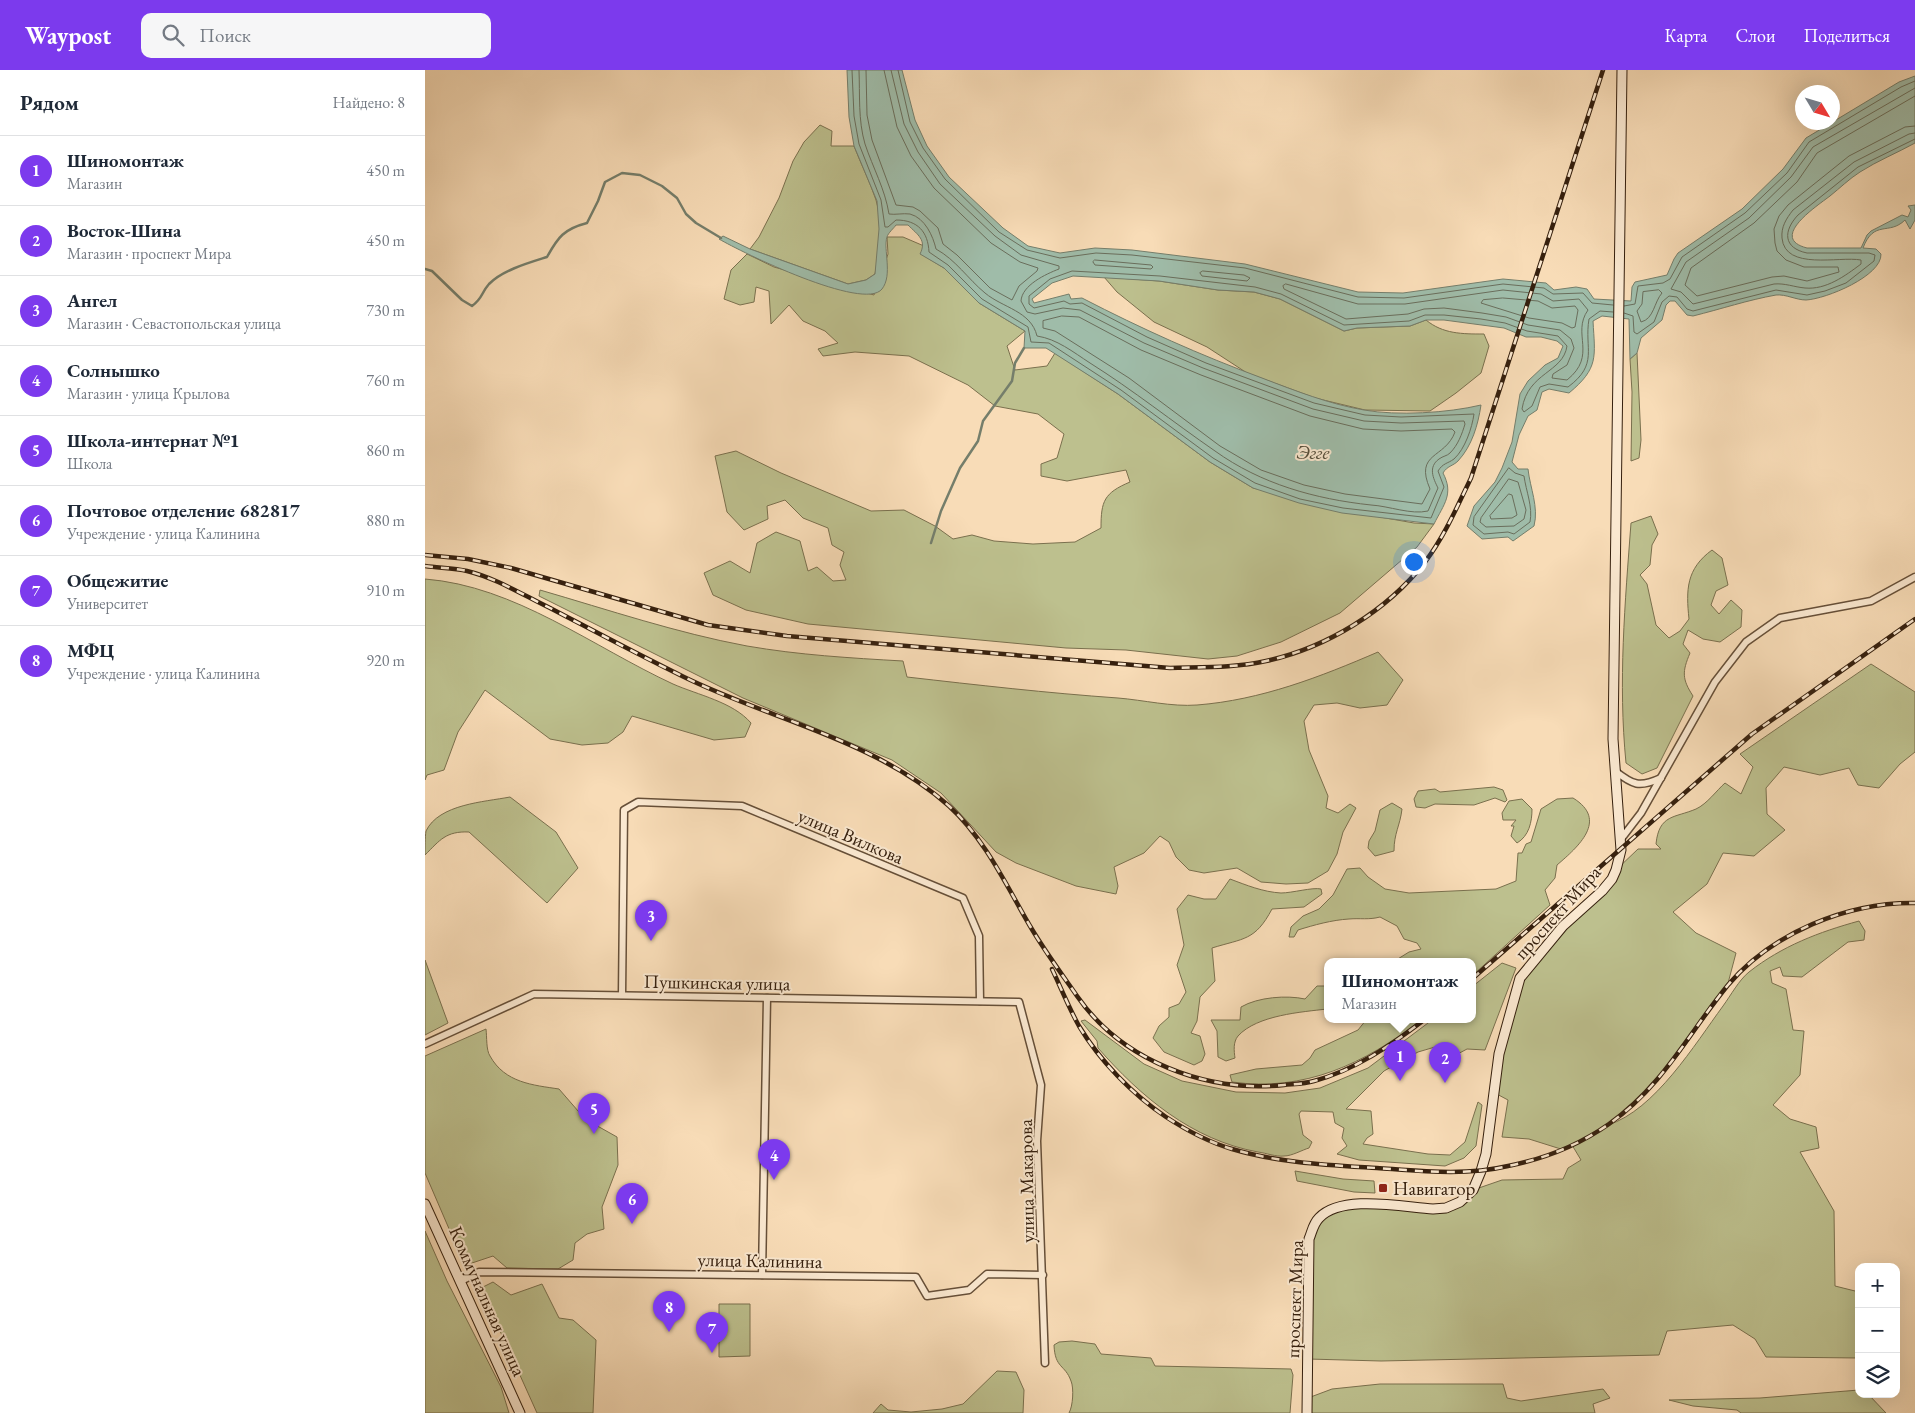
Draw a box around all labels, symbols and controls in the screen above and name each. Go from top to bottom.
search box [141,13,491,58]
text: Waypost [25,20,111,51]
icon: search [159,21,187,49]
text: Поиск [199,23,251,48]
text: Карта [1665,24,1708,47]
text: Слои [1736,24,1775,47]
text: Поделиться [1803,24,1890,47]
north arrow [1795,85,1840,130]
text: Рядом [20,89,79,116]
text: Найдено: 8 [333,92,405,113]
text: Шиномонтаж [67,148,184,173]
text: 1 [32,160,40,181]
text: 450 m [366,160,405,181]
text: Магазин [67,173,122,194]
text: Восток-Шина [67,218,181,243]
text: 2 [32,230,40,251]
text: 450 m [366,230,405,251]
text: Магазин · проспект Мира [67,243,231,264]
text: Ангел [67,288,117,313]
text: 3 [32,300,40,321]
text: 730 m [366,300,405,321]
text: Магазин · Севастопольская улица [67,313,281,334]
text: Солнышко [67,358,160,383]
text: 4 [32,370,40,391]
text: 760 m [366,370,405,391]
text: Магазин · улица Крылова [67,383,230,404]
text: Школа-интернат №1 [67,428,239,453]
water label: Эгге [1297,439,1330,465]
text: 5 [32,440,40,461]
text: 860 m [366,440,405,461]
text: Школа [67,453,112,474]
text: Почтовое отделение 682817 [67,498,300,523]
text: 6 [32,510,40,531]
text: 880 m [366,510,405,531]
text: Учреждение · улица Калинина [67,523,260,544]
your location [1401,549,1427,575]
text: Общежитие [67,568,169,593]
text: 7 [32,580,40,601]
text: 910 m [366,580,405,601]
text: Университет [67,593,148,614]
text: МФЦ [67,638,114,663]
text: 8 [32,650,40,671]
text: 920 m [366,650,405,671]
text: Учреждение · улица Калинина [67,663,260,684]
street label: улица Вилкова [794,803,908,870]
street label: проспект Мира [1509,860,1606,965]
pin: 3 [635,900,667,941]
popup [1324,958,1476,1023]
text: Шиномонтаж [1341,968,1459,993]
street label: Пушкинская улица [643,969,791,996]
text: Магазин [1341,993,1397,1014]
pin: 1 [1384,1040,1416,1081]
pin: 2 [1429,1042,1461,1083]
pin: 5 [578,1093,610,1134]
street label: улица Макарова [1013,1118,1040,1243]
pin: 4 [758,1139,790,1180]
place label: Навигатор [1393,1176,1476,1201]
marker: Навигатор [1377,1182,1389,1194]
pin: 6 [616,1183,648,1224]
street label: Коммунальная улица [443,1222,532,1380]
street label: проспект Мира [1280,1239,1309,1358]
street label: улица Калинина [697,1247,823,1274]
map controls [1855,1263,1900,1398]
button: + [1855,1263,1900,1308]
pin: 8 [653,1291,685,1332]
button: − [1855,1308,1900,1353]
pin: 7 [696,1312,728,1353]
button: layers [1855,1353,1900,1398]

